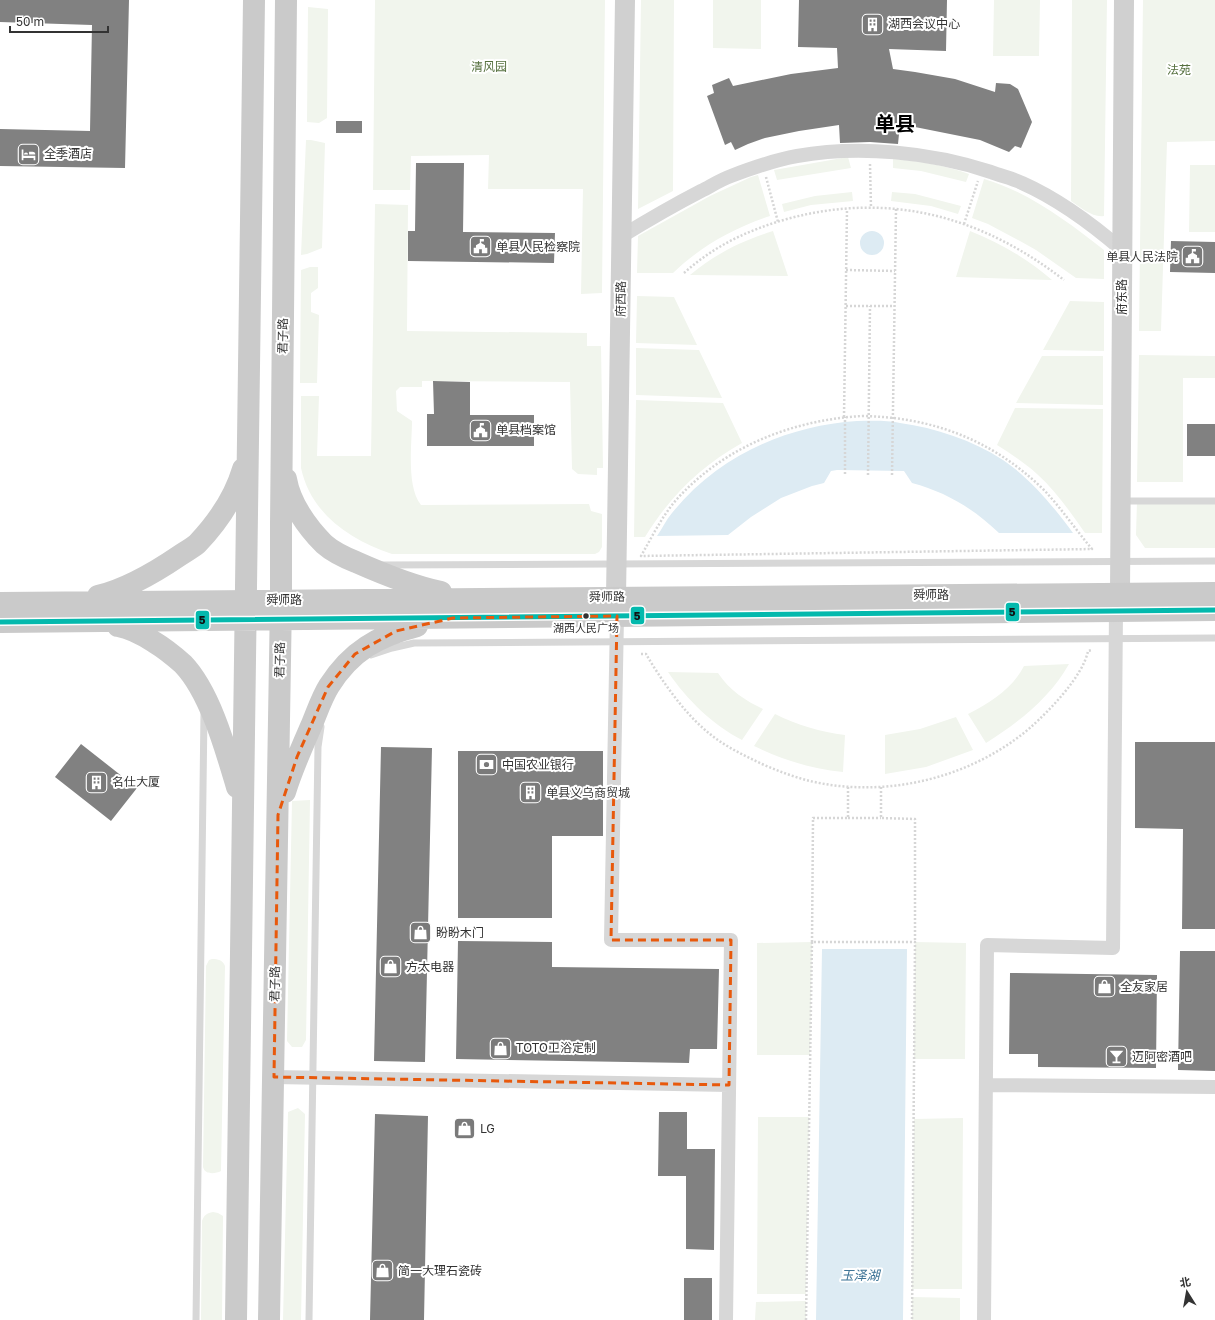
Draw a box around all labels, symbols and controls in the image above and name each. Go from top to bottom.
scale bar [10,8,108,34]
building icon: 湖西会议中心 [860,11,886,37]
text: 50 m [16,14,44,29]
place label: 湖西会议中心 [888,16,960,31]
park label: 清风园 [471,59,507,74]
park label: 法苑 [1167,62,1191,77]
district label: 单县 [875,111,915,135]
hotel icon: 全季酒店 [15,141,41,167]
place label: 全季酒店 [44,146,92,161]
public building icon: 单县人民检察院 [468,234,494,260]
place label: 单县人民检察院 [496,239,580,254]
public building icon: 单县人民法院 [1180,244,1206,270]
place label: 单县人民法院 [1106,249,1178,264]
street label: 府东路 [1114,279,1129,315]
street label: 府西路 [613,281,628,317]
street label: 君子路 [275,318,290,354]
public building icon: 单县档案馆 [468,417,494,443]
place label: 单县档案馆 [496,422,556,437]
street label: 舜师路 [913,587,949,602]
street label: 舜师路 [589,589,625,604]
street label: 舜师路 [266,592,302,607]
line badge: 5 [1005,602,1020,622]
text: 5 [1009,605,1016,618]
line badge: 5 [630,606,645,625]
text: 5 [634,609,641,622]
line badge: 5 [195,610,210,630]
marker: 湖西人民广场 [581,611,591,621]
text: 5 [199,613,206,626]
place label: 湖西人民广场 [553,621,619,634]
street label: 君子路 [272,642,287,678]
bank icon: 中国农业银行 [473,752,499,778]
place label: 中国农业银行 [502,757,574,772]
building icon: 名仕大厦 [83,769,109,795]
place label: 名仕大厦 [112,774,160,789]
building icon: 单县义乌商贸城 [518,780,544,806]
place label: 单县义乌商贸城 [546,785,630,800]
shop icon: 盼盼木门 [408,920,434,946]
place label: 盼盼木门 [436,925,484,940]
shop icon: 方太电器 [378,954,404,980]
place label: 方太电器 [406,959,454,974]
street label: 君子路 [267,966,282,1002]
shop icon: 全友家居 [1091,974,1117,1000]
place label: 全友家居 [1120,979,1168,994]
shop icon: TOTO卫浴定制 [488,1035,514,1061]
place label: TOTO卫浴定制 [516,1040,596,1055]
bar icon: 迈阿密酒吧 [1104,1044,1130,1070]
place label: 迈阿密酒吧 [1132,1049,1192,1064]
shop icon: LG [452,1116,478,1142]
place label: LG [480,1121,495,1136]
shop icon: 简一大理石瓷砖 [370,1258,396,1284]
place label: 简一大理石瓷砖 [398,1263,482,1278]
water label: 玉泽湖 [840,1267,881,1283]
north arrow [1167,1272,1207,1312]
text: 北 [1178,1274,1192,1289]

